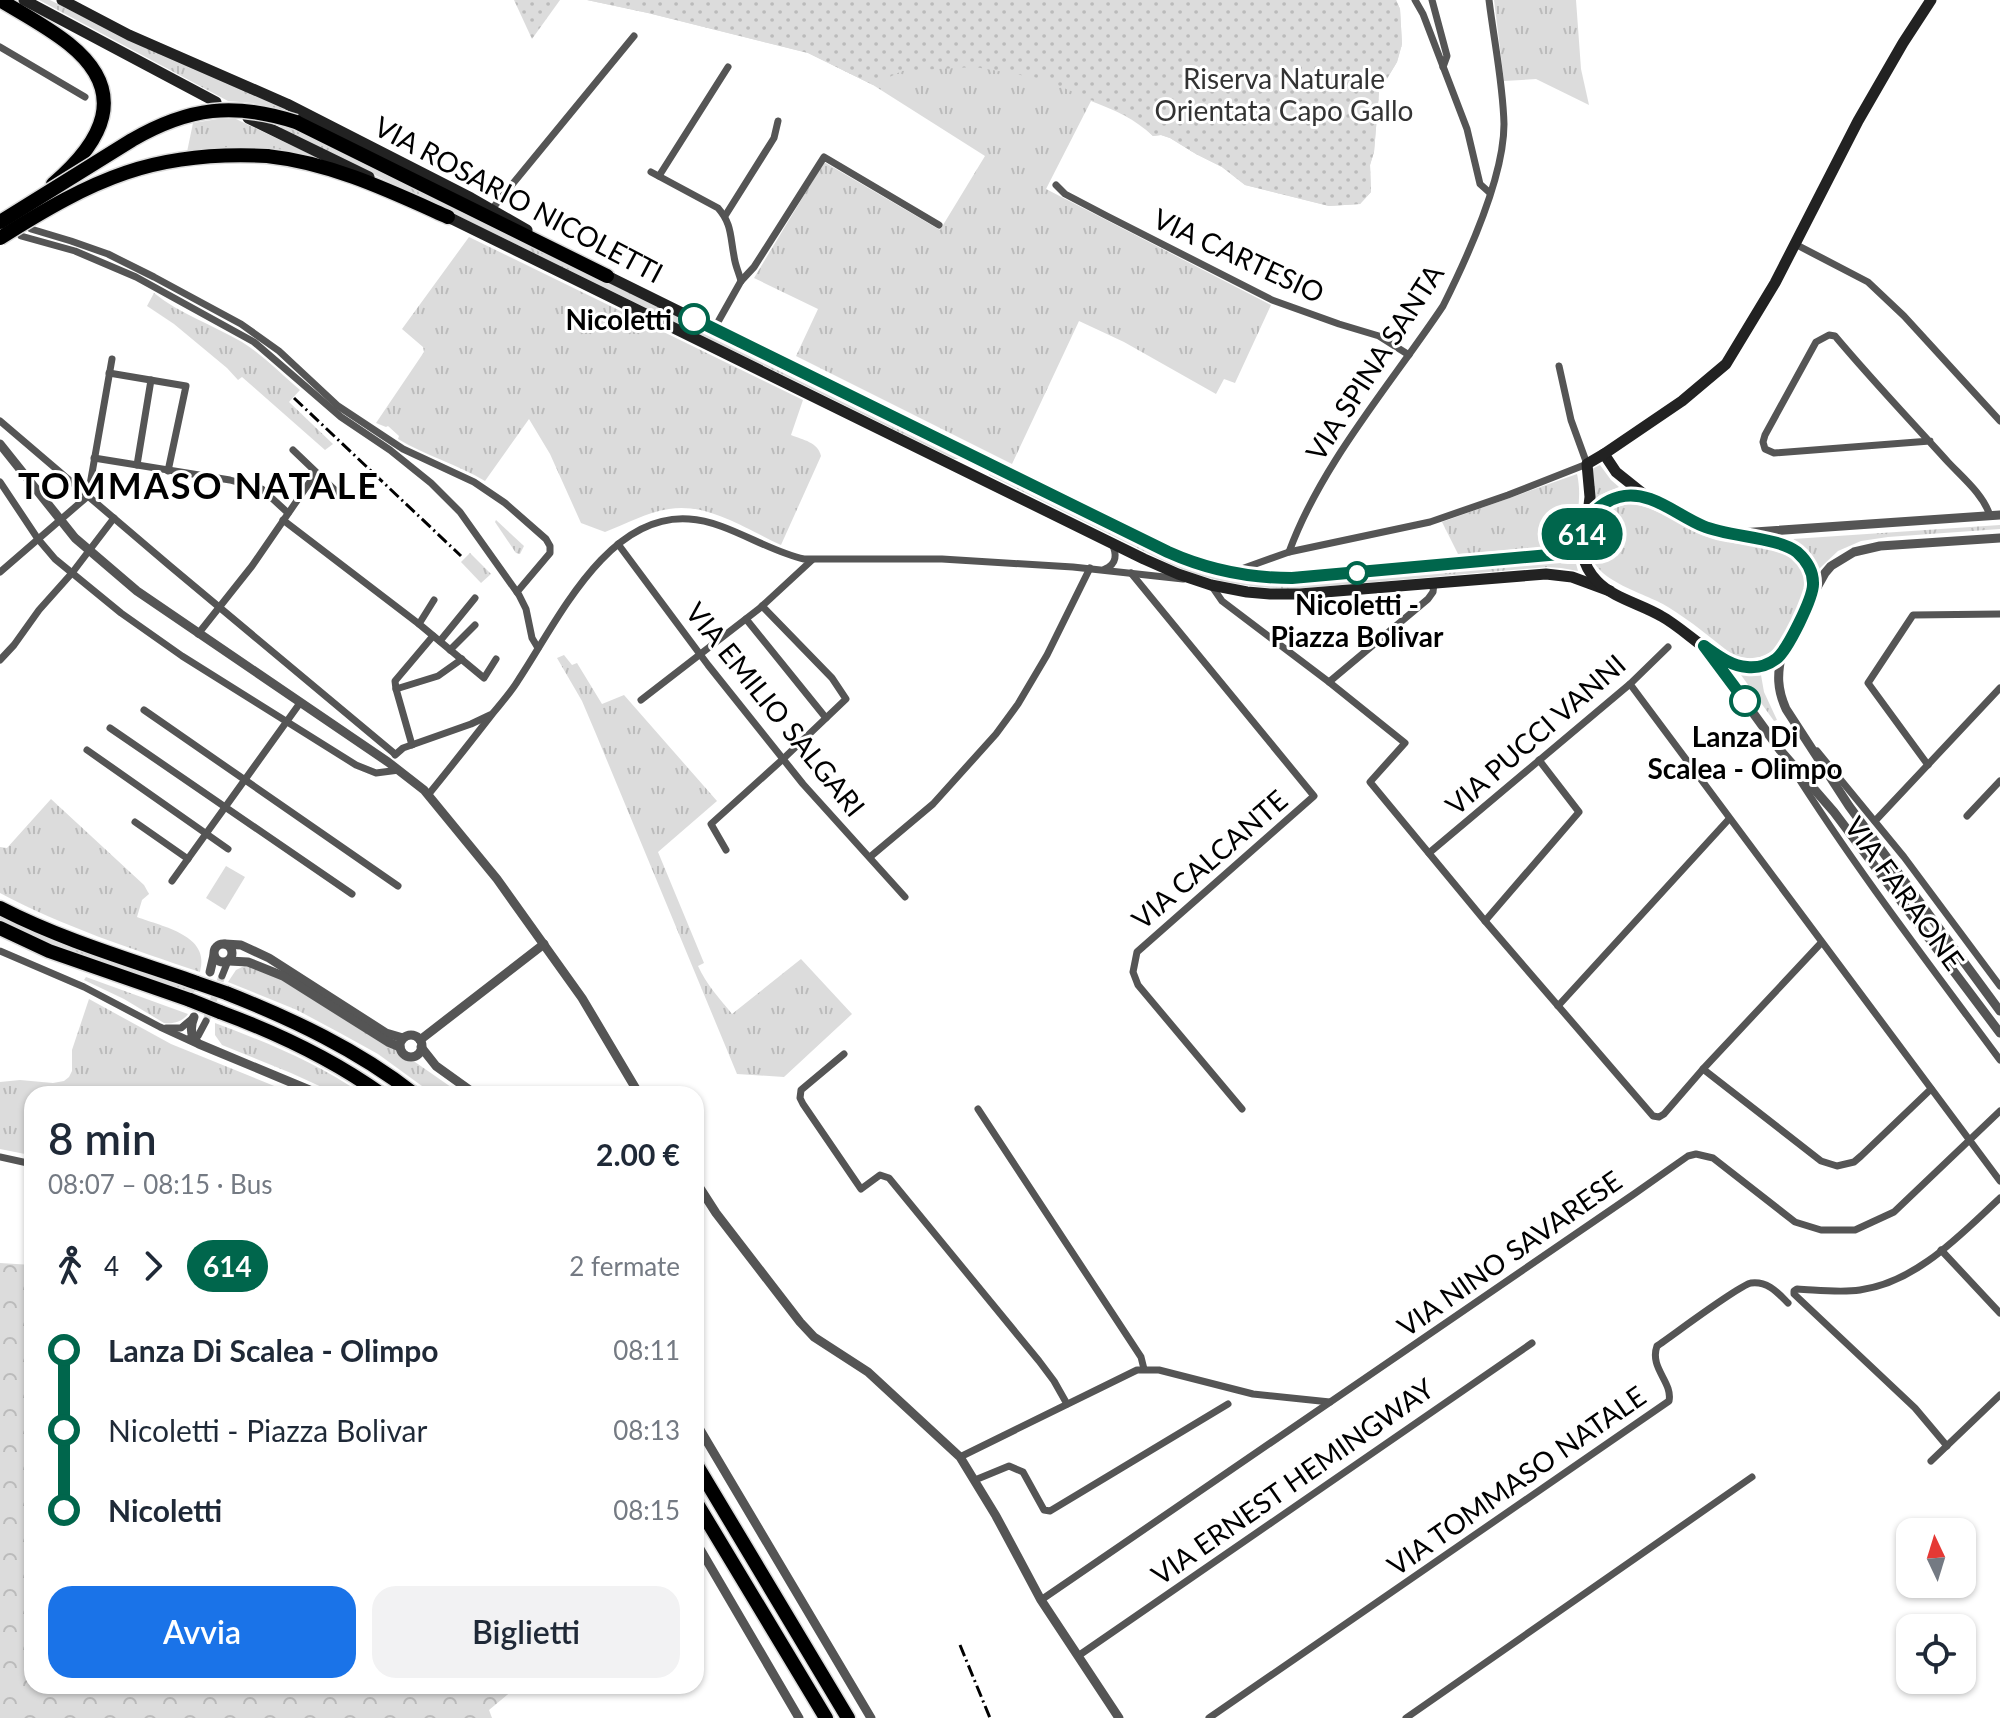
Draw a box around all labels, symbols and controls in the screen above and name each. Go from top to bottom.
park label: Riserva Naturale Orientata Capo Gallo [1155,61,1413,127]
street label: VIA ROSARIO NICOLETTI [369,108,669,290]
street label: VIA CARTESIO [1148,201,1330,309]
street label: VIA SPINA SANTA [1298,257,1450,466]
place label: Nicoletti [565,302,672,336]
marker: Nicoletti [679,304,709,334]
district label: TOMMASO NATALE [18,463,380,507]
line badge: 614 [1536,508,1628,560]
text: 614 [1558,517,1606,551]
marker: Nicoletti - Piazza Bolivar [1346,562,1368,584]
place label: Nicoletti - Piazza Bolivar [1271,587,1444,653]
street label: VIA EMILIO SALGARI [679,595,873,823]
street label: VIA PUCCI VANNI [1438,647,1632,821]
marker: Lanza Di Scalea - Olimpo [1730,686,1760,716]
place label: Lanza Di Scalea - Olimpo [1647,719,1843,785]
street label: VIA CALCANTE [1124,782,1294,936]
street label: VIA FARAONE [1838,810,1972,976]
text: 8 min [48,1112,157,1164]
text: 2.00 € [596,1136,680,1172]
street label: VIA NINO SAVARESE [1390,1163,1628,1343]
text: 08:07 – 08:15 · Bus [48,1168,272,1200]
icon: walk [48,1244,92,1288]
icon: forward [131,1244,175,1288]
text: 614 [203,1249,252,1283]
text: 4 [104,1250,119,1282]
text: 2 fermate [569,1250,680,1282]
text: Lanza Di Scalea - Olimpo [108,1332,439,1368]
text: 08:11 [613,1334,680,1366]
street label: VIA ERNEST HEMINGWAY [1144,1370,1440,1591]
street label: VIA TOMMASO NATALE [1380,1378,1652,1582]
text: Nicoletti - Piazza Bolivar [108,1412,427,1448]
text: 08:13 [613,1414,680,1446]
text: Nicoletti [108,1492,222,1528]
text: 08:15 [613,1494,680,1526]
north arrow [1896,1518,1976,1598]
map controls [1896,1518,1976,1694]
button: Avvia [48,1586,356,1678]
button: Biglietti [372,1586,680,1678]
button: locate [1896,1614,1976,1694]

